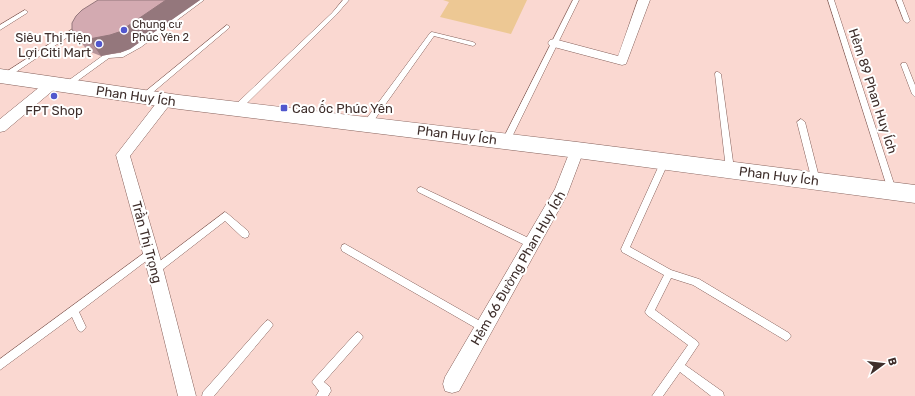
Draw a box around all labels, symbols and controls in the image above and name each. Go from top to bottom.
place label: Chung cư Phúc Yên 2 [132,18,189,44]
marker: Chung cư Phúc Yên 2 [119,25,129,35]
street label: Hẻm 89 Phan Huy Ích [846,27,900,155]
place label: Siêu Thị Tiện Lợi Citi Mart [15,30,91,60]
marker: Siêu Thị Tiện Lợi Citi Mart [94,39,104,49]
street label: Phan Huy Ích [95,83,177,109]
marker: FPT Shop [49,91,59,101]
place label: Cao ốc Phúc Yên [292,100,393,116]
place label: FPT Shop [25,103,83,118]
marker: Cao ốc Phúc Yên [279,103,289,113]
street label: Phan Huy Ích [416,123,498,147]
street label: Phan Huy Ích [738,164,820,188]
street label: Hẻm 66 Đường Phan Huy Ích [468,188,569,348]
street label: Trần Thị Trọng [128,199,166,285]
north arrow [863,344,903,384]
text: B [885,356,900,367]

